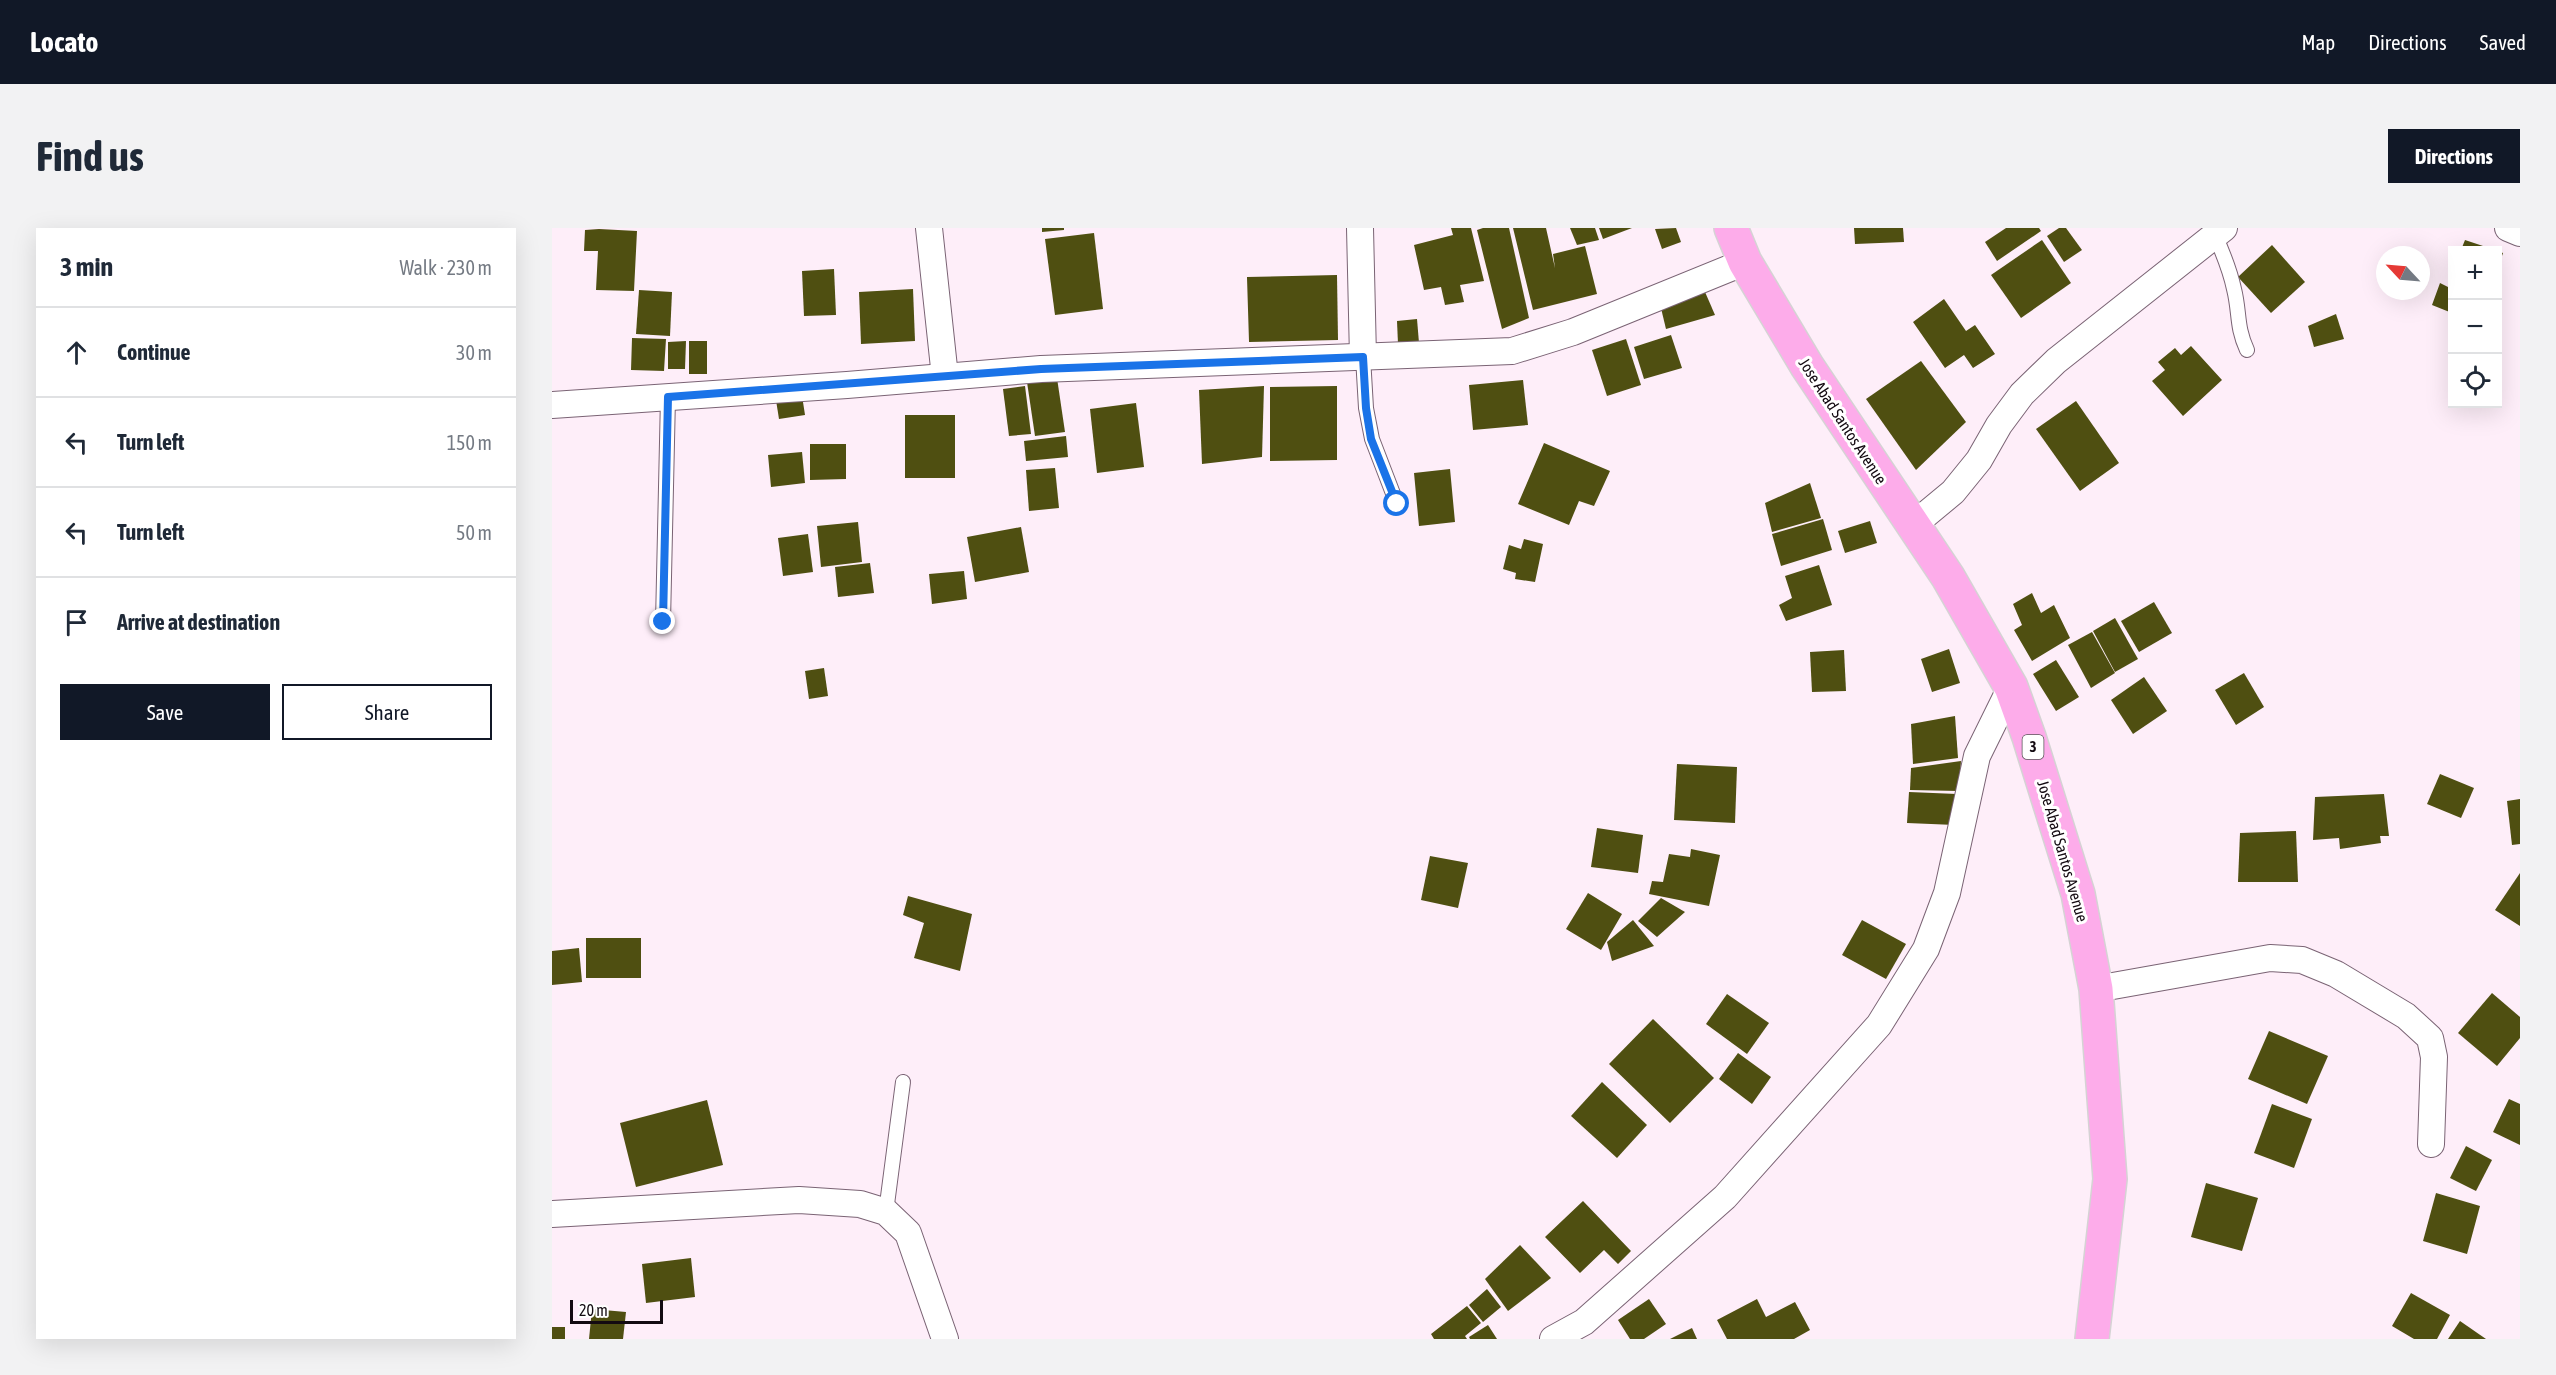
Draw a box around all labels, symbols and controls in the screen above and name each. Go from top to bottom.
text: Locato [30,26,98,58]
text: Map [2301,30,2335,54]
text: Directions [2368,30,2447,54]
text: Saved [2480,30,2526,54]
button: Directions [2388,129,2520,183]
text: Find us [36,132,144,180]
north arrow [2376,246,2430,300]
map controls [2448,246,2502,408]
button: + [2448,246,2502,300]
text: 3 min [60,252,113,282]
text: Walk · 230 m [400,256,492,279]
button: − [2448,300,2502,354]
icon: ahead [60,336,93,369]
text: Continue [117,339,191,365]
text: 30 m [456,341,492,364]
button: locate [2448,354,2502,408]
street label: Jose Abad Santos Avenue [1796,355,1890,487]
icon: left [60,426,93,459]
text: Turn left [117,429,184,455]
text: 150 m [447,431,492,454]
route start [1383,490,1409,516]
icon: left [60,516,93,549]
text: Turn left [117,519,184,545]
text: 50 m [456,521,492,544]
icon: arrive [60,606,93,639]
route end [649,608,675,634]
text: Arrive at destination [117,609,280,635]
button: Save [60,684,270,740]
button: Share [282,684,492,740]
road number: 3 [2022,735,2044,759]
street label: Jose Abad Santos Avenue [2034,778,2092,924]
scale bar [570,1297,663,1324]
text: 20 m [579,1301,608,1319]

